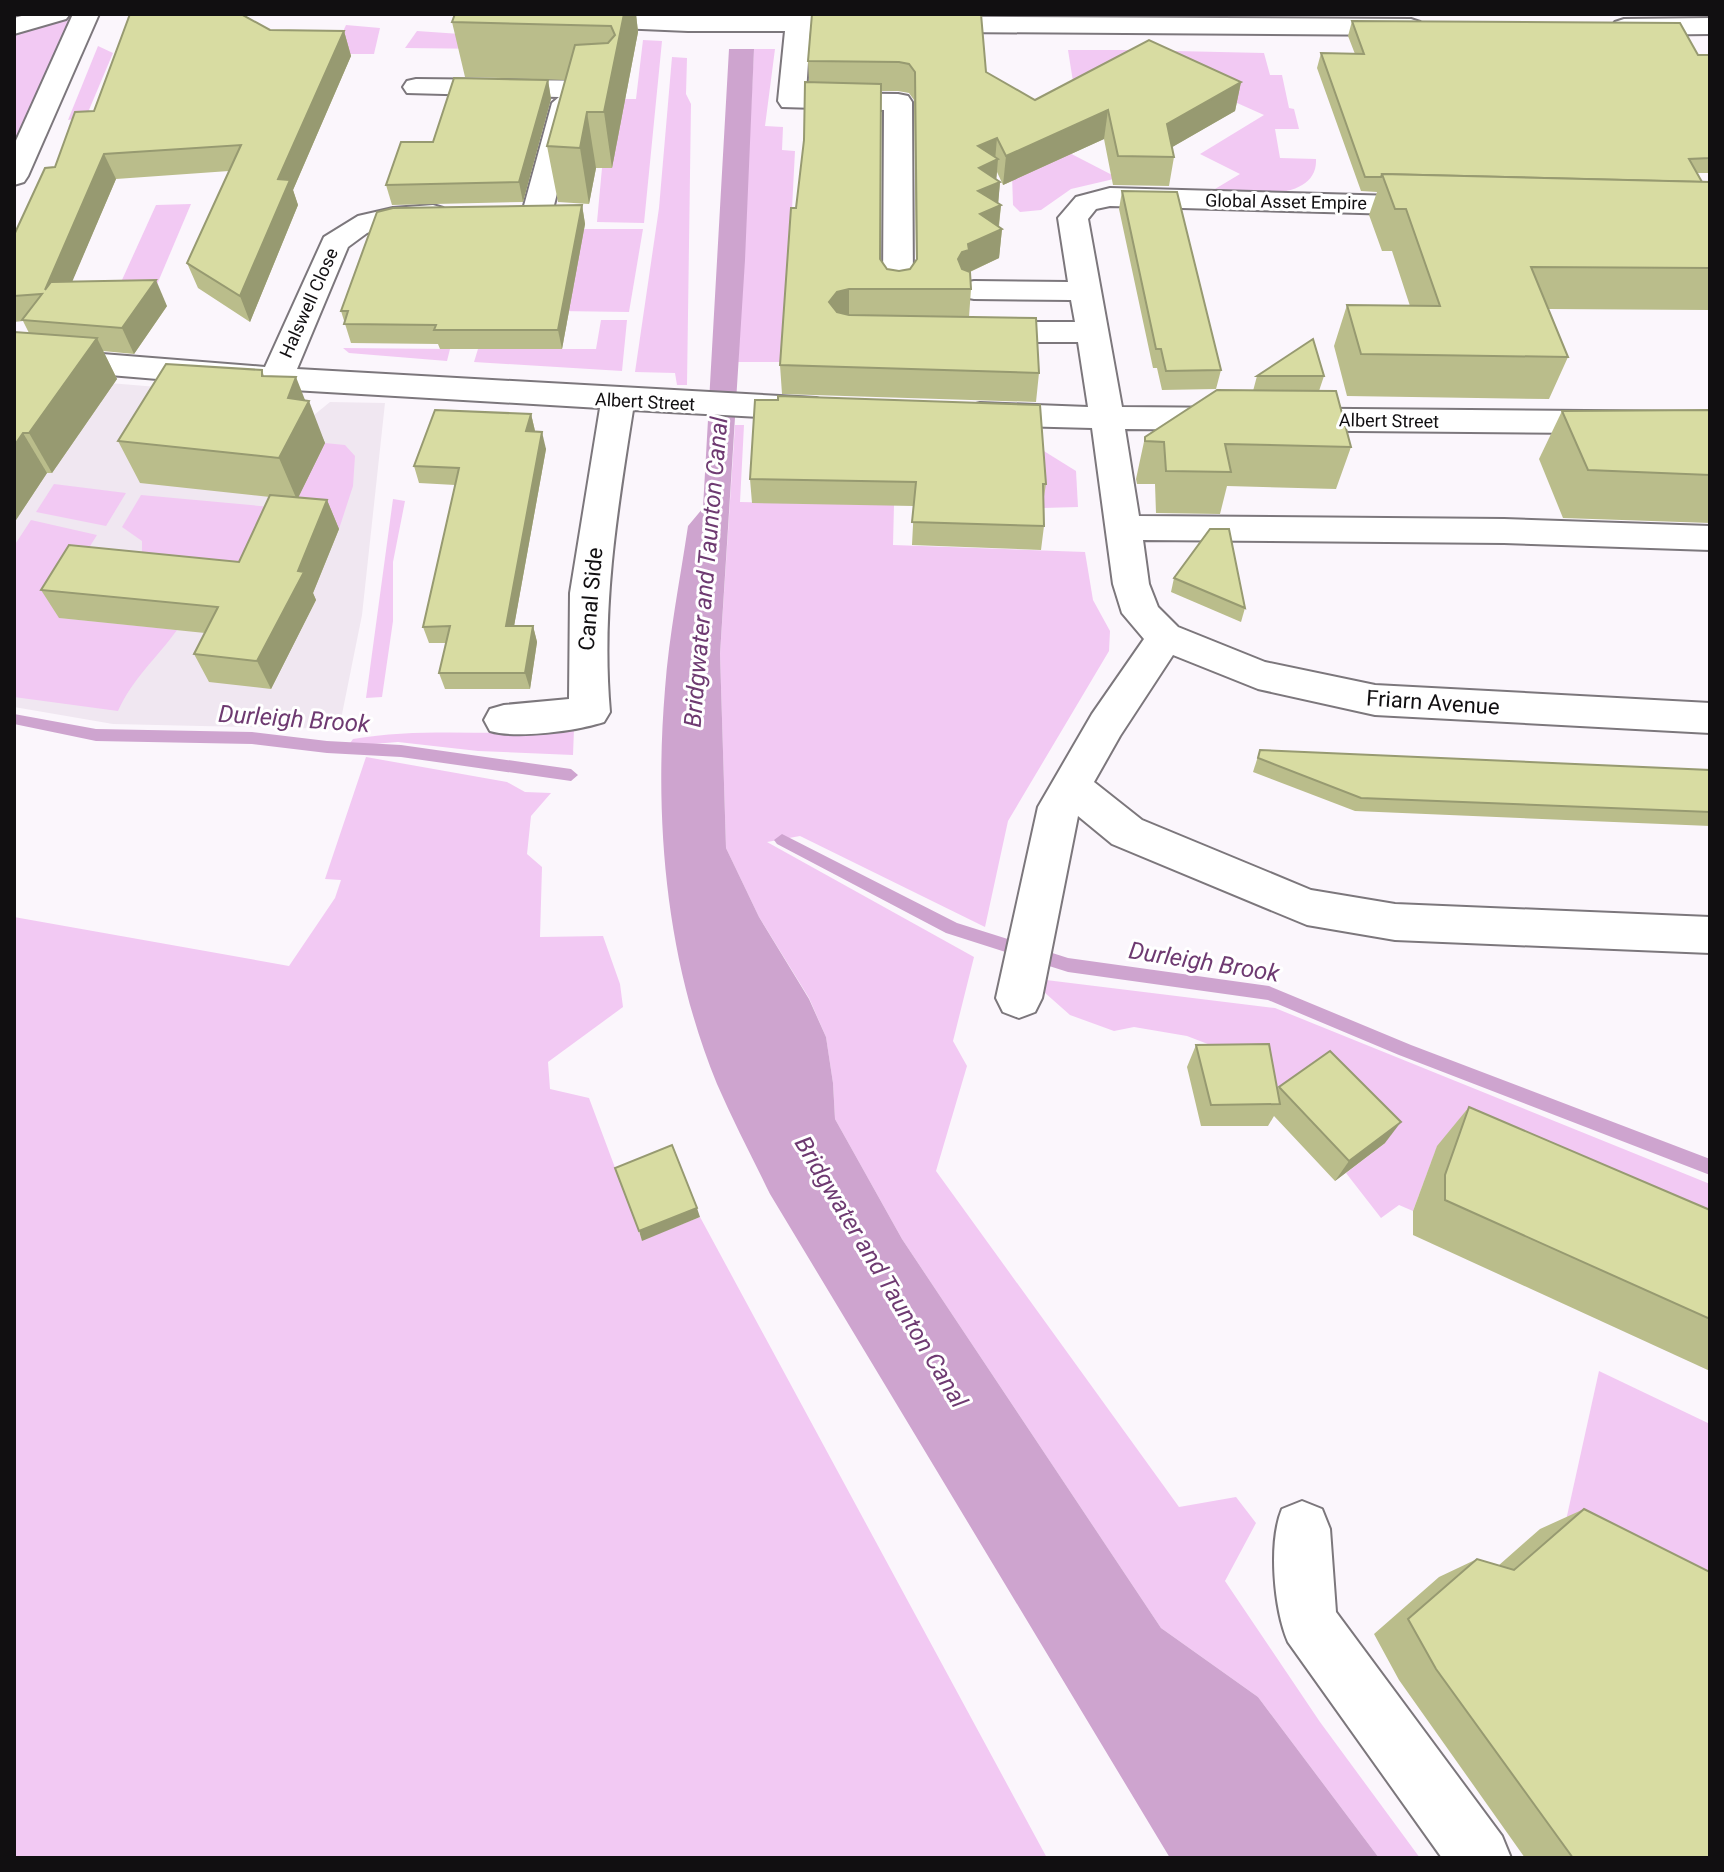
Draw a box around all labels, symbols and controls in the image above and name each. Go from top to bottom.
street label: Global Asset Empire [1205,190,1367,213]
street label: Halswell Close [275,245,342,361]
street label: Albert Street [594,388,696,415]
street label: Albert Street [1339,409,1439,432]
water label: Bridgwater and Taunton Canal [678,415,734,728]
street label: Canal Side [574,546,607,652]
street label: Friarn Avenue [1365,685,1501,720]
water label: Durleigh Brook [217,700,372,738]
water label: Durleigh Brook [1127,936,1282,988]
water label: Bridgwater and Taunton Canal [789,1131,973,1413]

